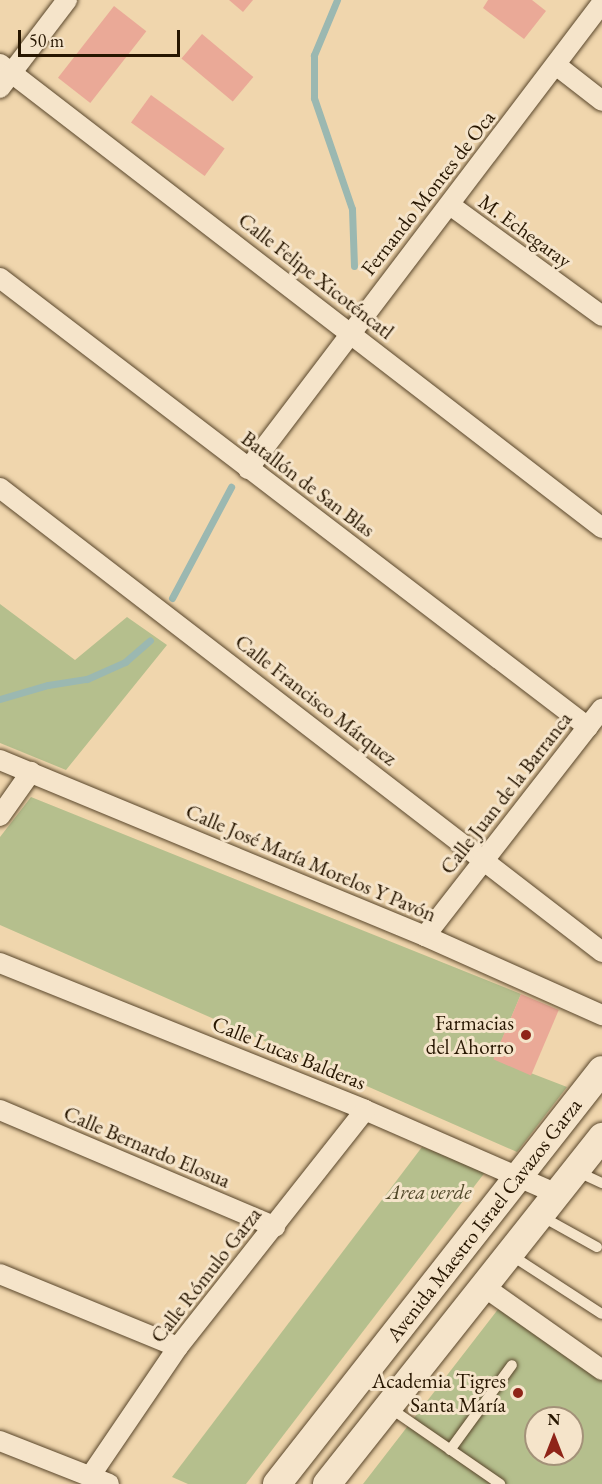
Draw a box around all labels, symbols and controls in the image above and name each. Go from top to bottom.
scale bar [21,18,183,56]
text: 50 m [29,29,64,52]
street label: Fernando Montes de Oca [356,105,500,281]
street label: M. Echegaray [474,189,576,273]
street label: Calle Felipe Xicoténcatl [233,208,399,344]
street label: Batallón de San Blas [236,426,380,542]
street label: Calle Francisco Márquez [230,629,402,771]
street label: Calle Juan de la Barranca [435,707,577,879]
street label: Calle José María Morelos Y Pavón [182,799,440,927]
place label: Farmacias del Ahorro [426,1010,514,1060]
street label: Calle Lucas Balderas [209,1011,369,1095]
marker: Farmacias del Ahorro [519,1028,533,1042]
street label: Avenida Maestro Israel Cavazos Garza [381,1093,587,1347]
street label: Calle Bernardo Elosua [60,1101,234,1193]
park label: Area verde [387,1179,471,1205]
street label: Calle Rómulo Garza [145,1202,267,1348]
place label: Academia Tigres Santa María [372,1368,506,1418]
marker: Academia Tigres Santa María [511,1386,525,1400]
north arrow [524,1406,584,1466]
text: N [548,1409,560,1430]

